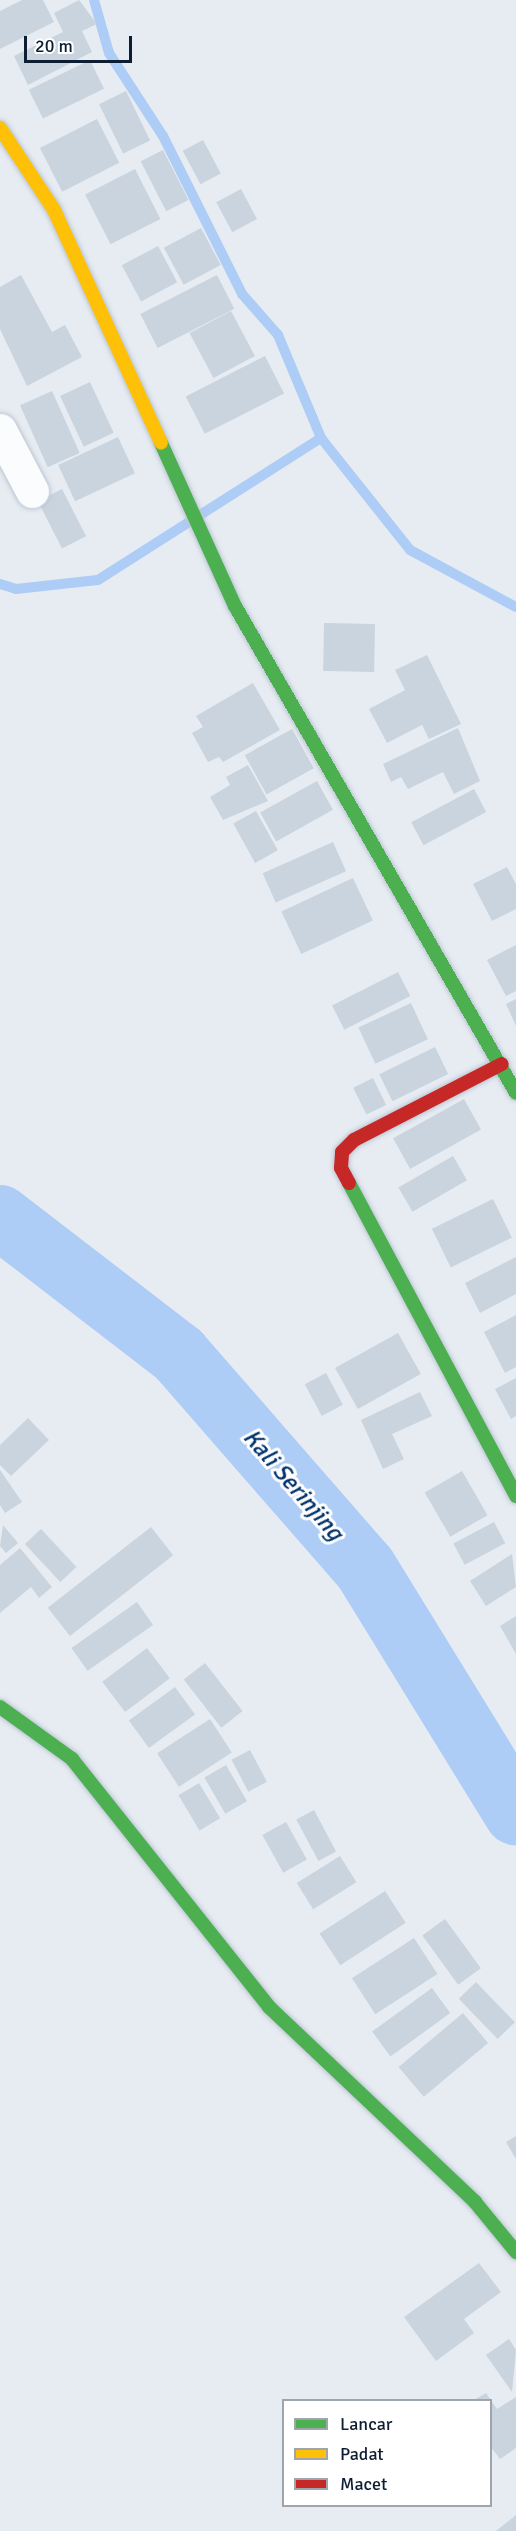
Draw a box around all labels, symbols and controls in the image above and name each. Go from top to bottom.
scale bar [27,24,135,62]
text: 20 m [35,35,73,57]
water label: Kali Serinjing [237,1423,349,1547]
legend [282,2399,492,2507]
text: Lancar [340,2413,392,2435]
text: Padat [340,2443,384,2465]
text: Macet [340,2473,387,2495]

